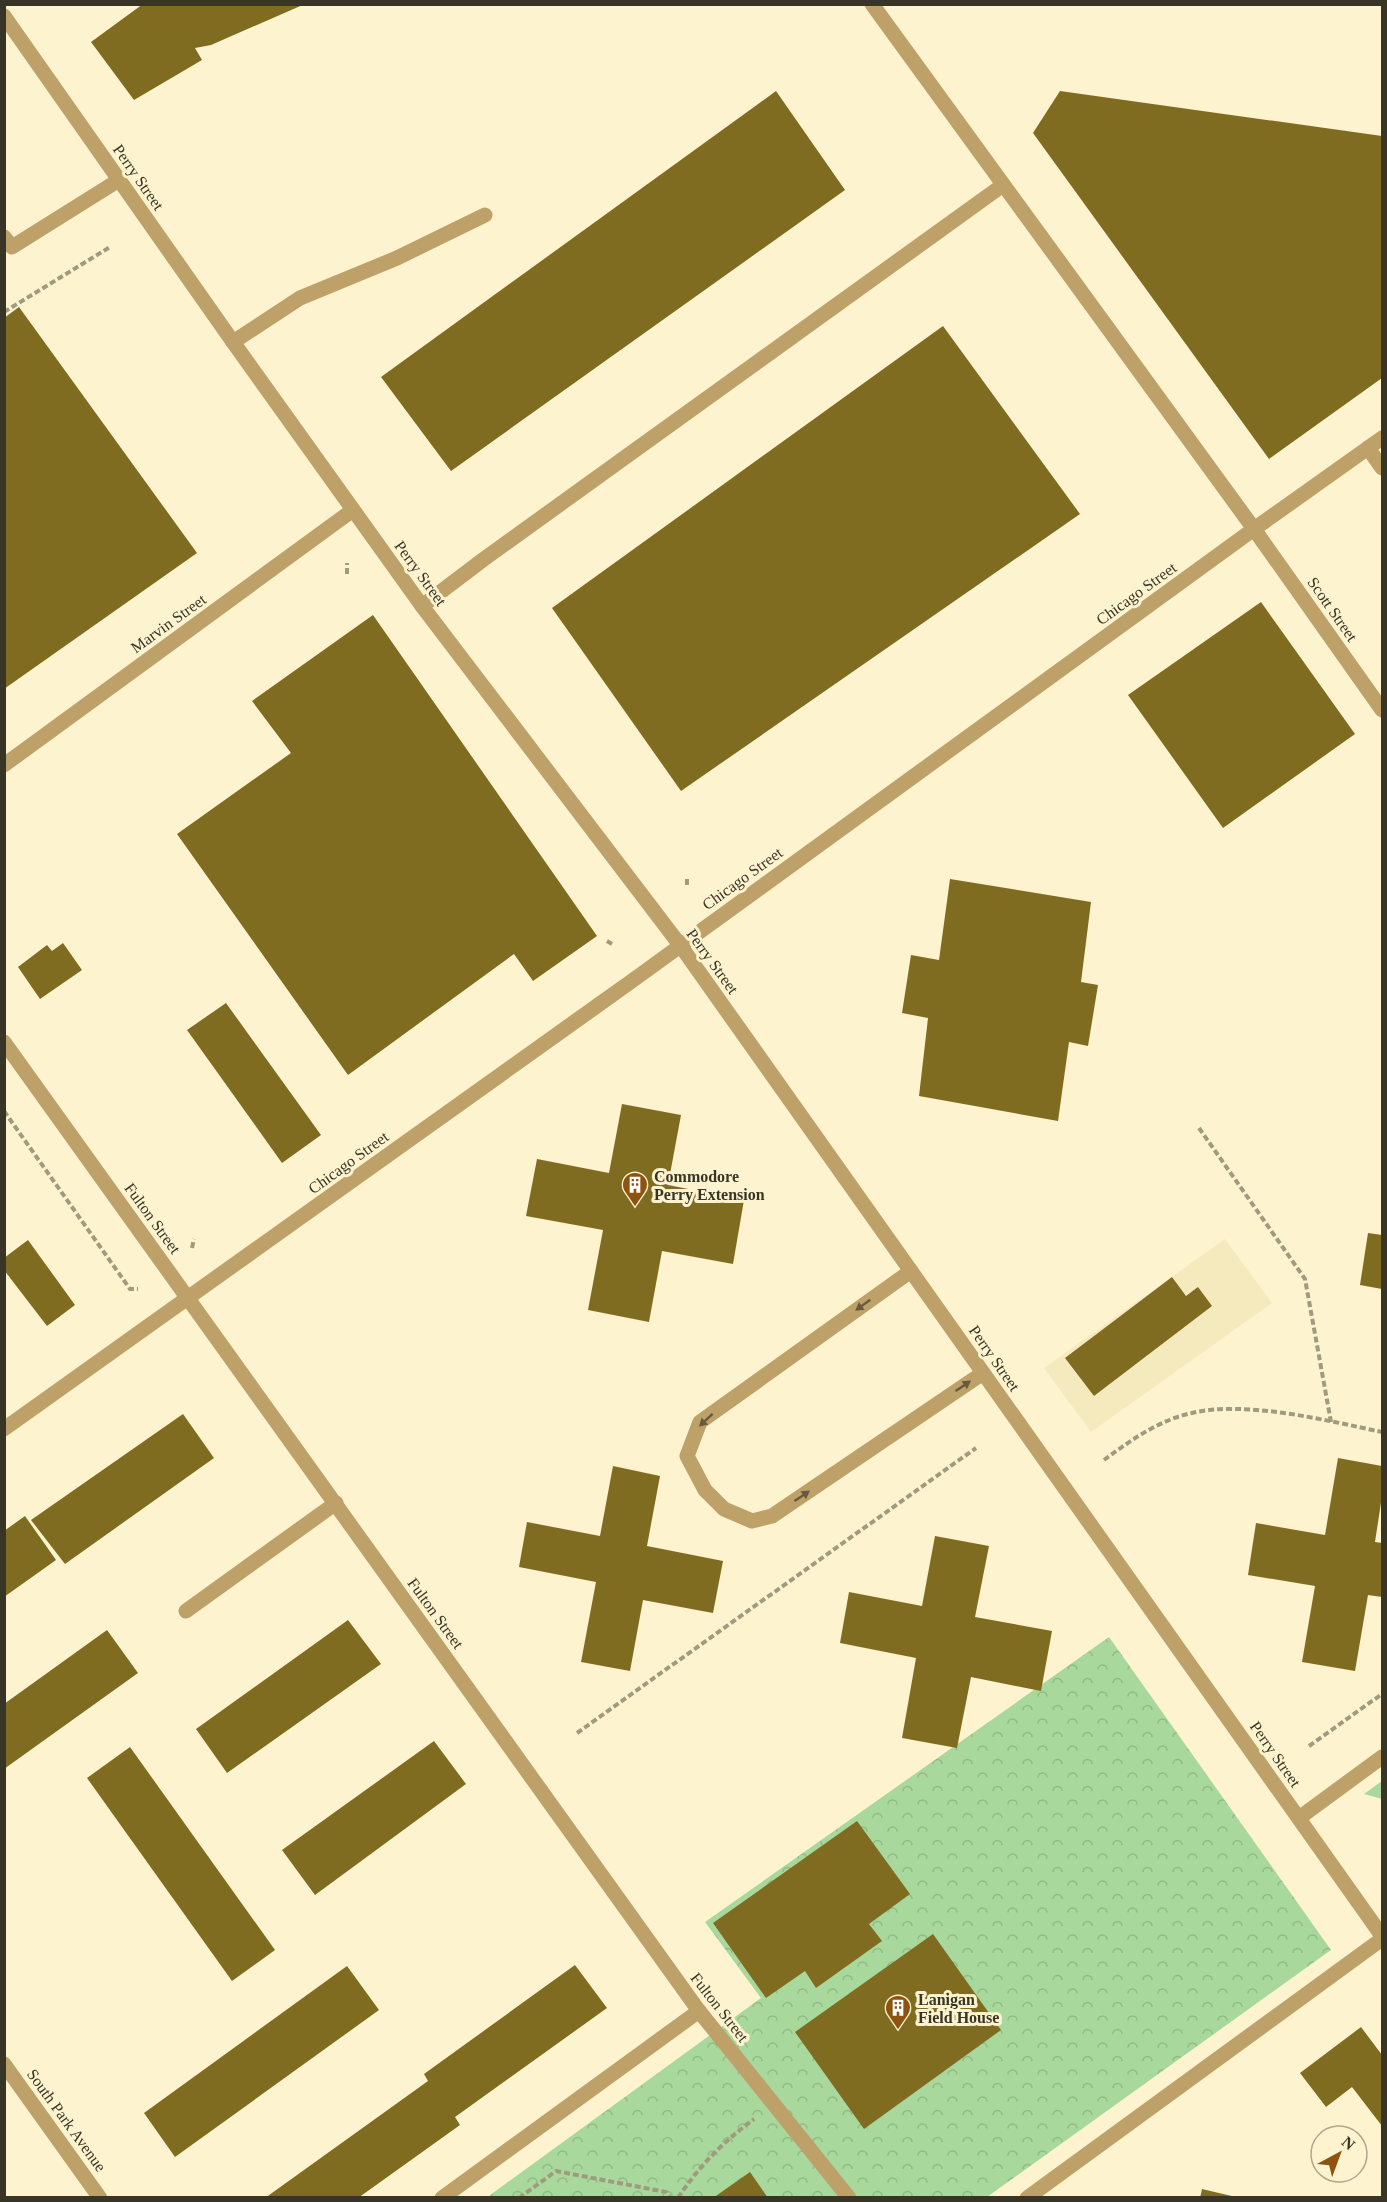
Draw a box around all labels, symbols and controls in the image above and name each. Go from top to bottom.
street label: Perry Street [109,141,168,214]
street label: Perry Street [391,538,450,610]
street label: Chicago Street [1093,558,1181,629]
street label: Scott Street [1304,574,1361,645]
street label: Marvin Street [128,590,210,656]
street label: Chicago Street [699,843,787,914]
street label: Perry Street [683,926,742,998]
street label: Chicago Street [305,1127,393,1198]
place label: Commodore Perry Extension [654,1168,765,1204]
building icon: Commodore Perry Extension [620,1170,650,1208]
street label: Fulton Street [121,1180,184,1257]
one-way arrow [856,1299,872,1311]
street label: Perry Street [965,1322,1024,1395]
one-way arrow [955,1380,971,1392]
one-way arrow [699,1413,714,1427]
one-way arrow [794,1490,810,1501]
street label: Fulton Street [404,1575,467,1652]
street label: Perry Street [1246,1718,1305,1791]
street label: Fulton Street [687,1969,752,2046]
place label: Lanigan Field House [918,1991,999,2026]
building icon: Lanigan Field House [883,1993,913,2031]
street label: South Park Avenue [24,2066,109,2175]
north arrow [1309,2124,1369,2184]
text: N [1339,2133,1359,2154]

